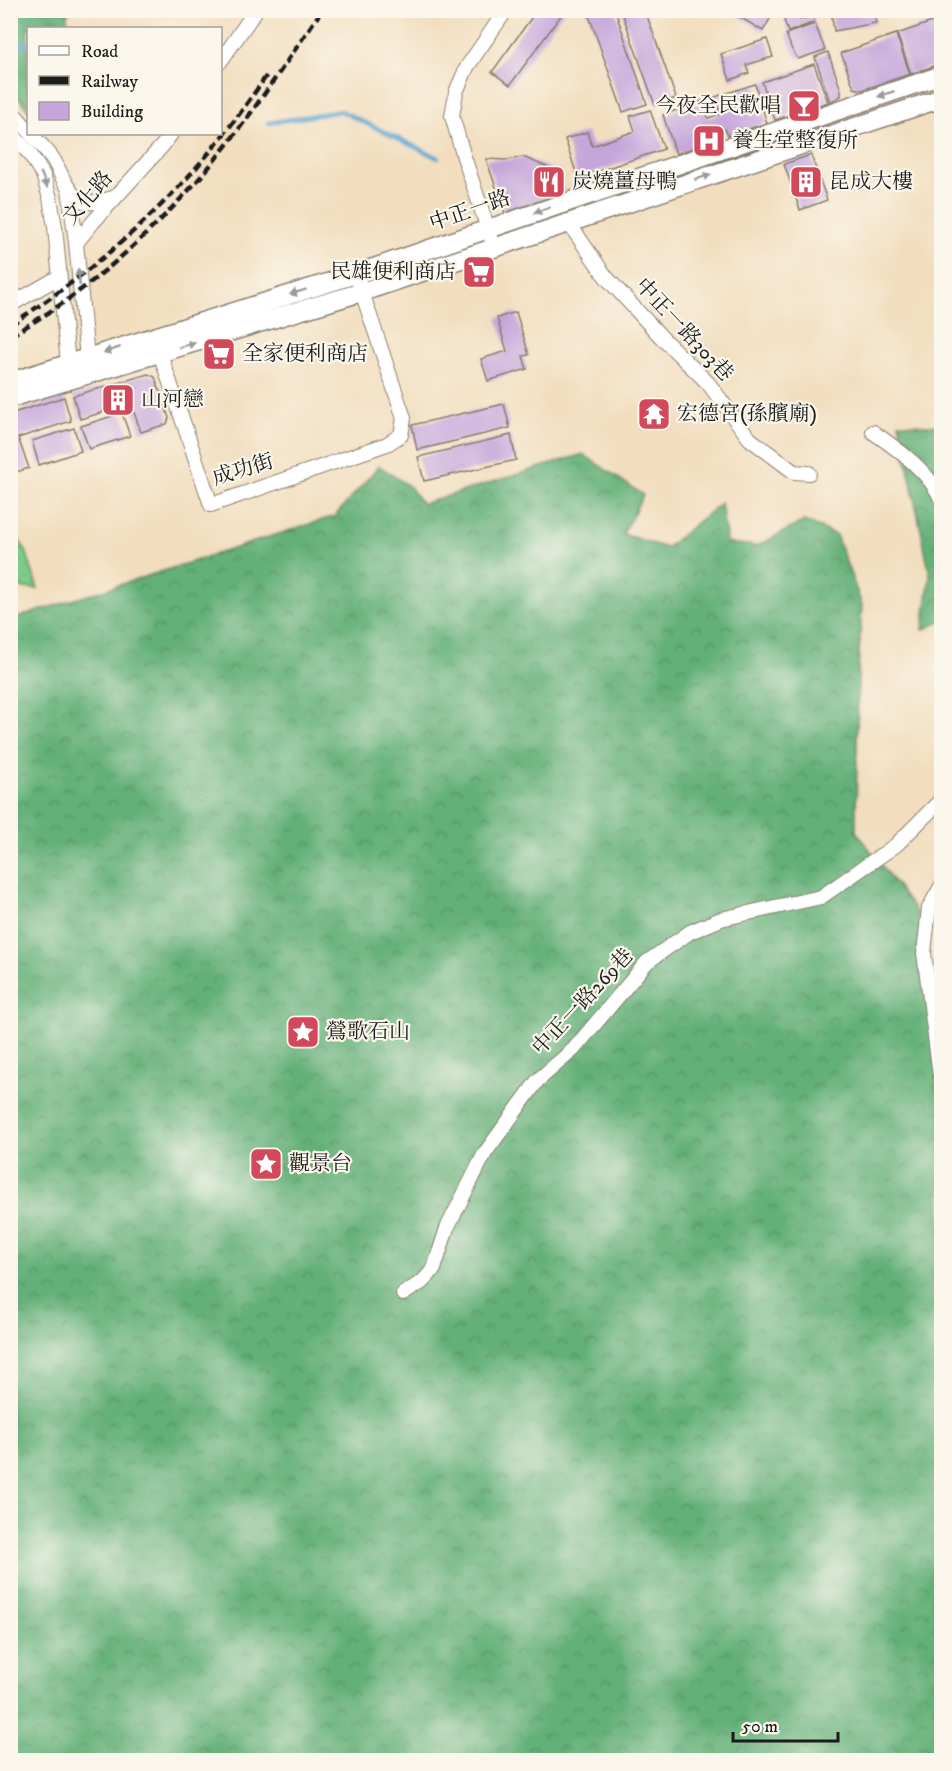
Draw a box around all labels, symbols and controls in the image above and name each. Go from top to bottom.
legend [27,27,222,135]
text: Road [81,41,118,63]
text: Railway [81,71,139,93]
bar icon: 今夜全民歡唱 [786,88,822,124]
one-way arrow [877,89,895,99]
place label: 今夜全民歡唱 [655,93,781,119]
text: Building [81,101,143,123]
hospital icon: 養生堂整復所 [691,123,727,159]
place label: 養生堂整復所 [732,128,858,154]
restaurant icon: 炭燒薑母鴨 [531,164,567,200]
building icon: 昆成大樓 [788,164,824,200]
street label: 文化路 [58,166,118,230]
place label: 炭燒薑母鴨 [572,169,677,195]
place label: 昆成大樓 [829,169,913,195]
one-way arrow [39,171,49,189]
one-way arrow [694,171,712,181]
street label: 中正一路 [426,185,514,237]
one-way arrow [533,206,551,216]
supermarket icon: 民雄便利商店 [461,254,497,290]
place label: 民雄便利商店 [330,259,456,285]
one-way arrow [74,268,84,287]
street label: 中正一路303巷 [629,273,739,387]
one-way arrow [289,288,307,297]
supermarket icon: 全家便利商店 [201,336,237,372]
one-way arrow [178,340,196,349]
place label: 全家便利商店 [242,341,368,367]
one-way arrow [102,346,120,355]
building icon: 山河戀 [100,382,136,418]
place label: 山河戀 [141,387,204,413]
temple icon: 宏德宮(孫臏廟) [636,396,672,432]
place label: 宏德宮(孫臏廟) [677,401,817,427]
street label: 成功街 [209,448,277,492]
street label: 中正一路269巷 [527,943,639,1061]
place icon: 鶯歌石山 [285,1014,321,1050]
place label: 鶯歌石山 [326,1019,410,1045]
place icon: 觀景台 [248,1146,284,1182]
place label: 觀景台 [289,1151,352,1177]
scale bar [733,1705,838,1743]
text: 50 m [742,1716,778,1738]

